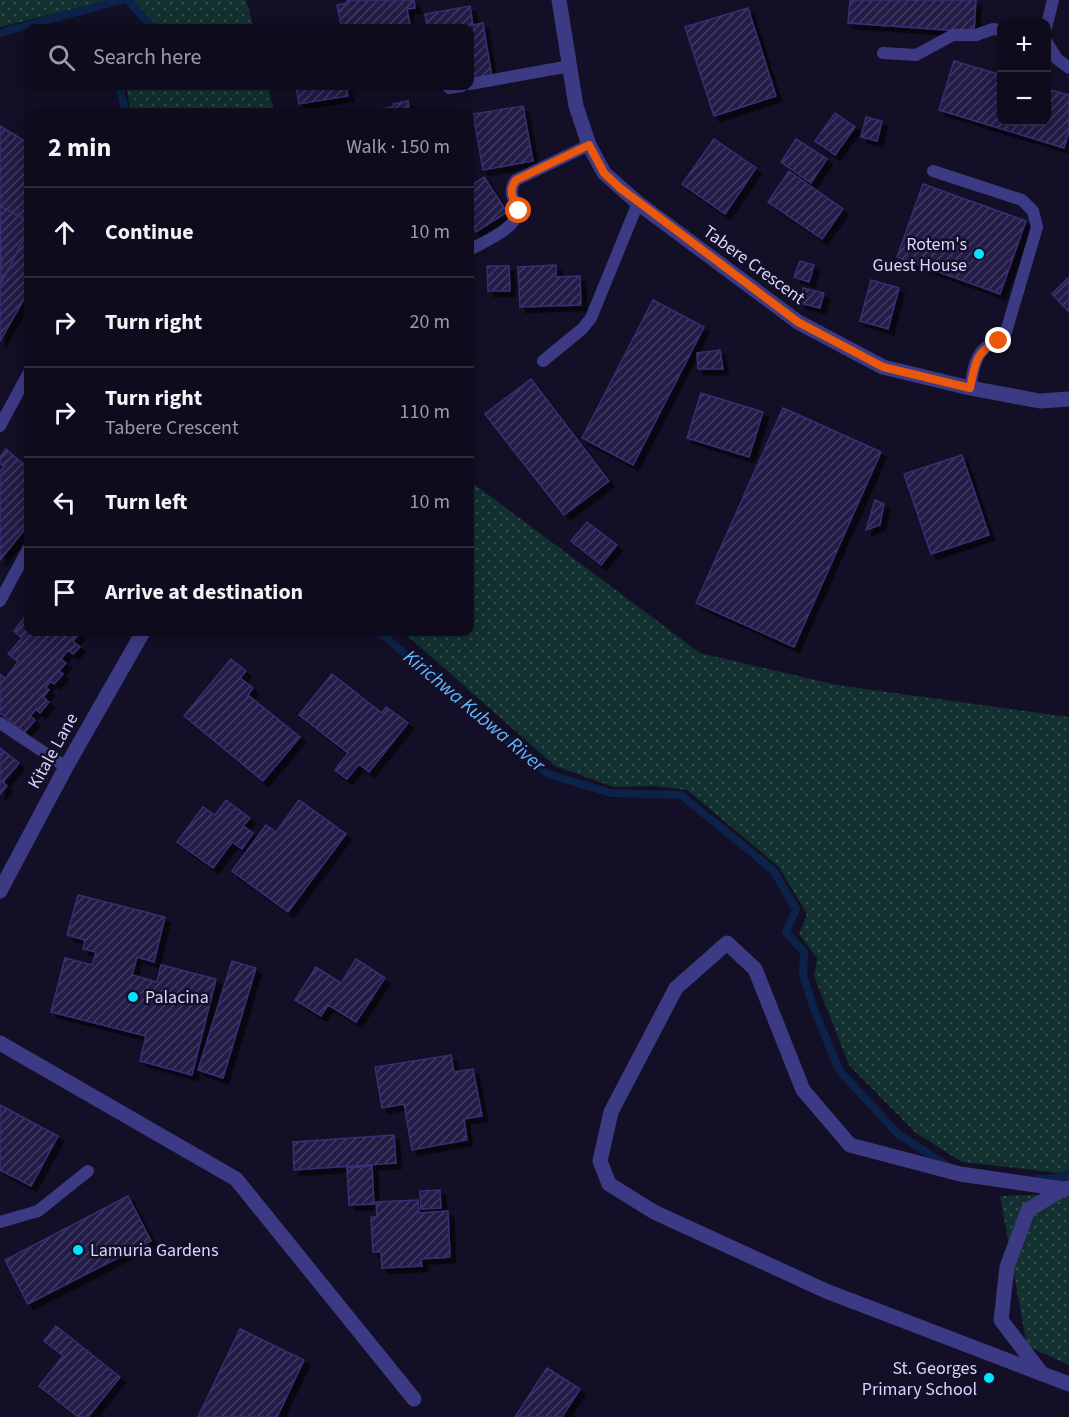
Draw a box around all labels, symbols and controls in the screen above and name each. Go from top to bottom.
map controls [997,18,1051,126]
button: + [997,18,1051,72]
search box [24,24,474,90]
icon: search [45,41,78,74]
text: Search here [93,41,201,73]
button: − [997,72,1051,126]
text: 2 min [48,129,111,166]
text: Walk · 150 m [346,133,450,161]
route start [505,197,531,223]
icon: ahead [48,216,81,249]
text: Continue [105,216,194,248]
text: 10 m [410,218,450,246]
street label: Tabere Crescent [698,220,810,310]
place label: Rotem's Guest House [873,232,967,278]
marker: Rotem's Guest House [972,247,986,261]
icon: right [48,306,81,339]
text: Turn right [105,306,202,338]
text: 20 m [410,308,450,336]
route end [985,327,1011,353]
text: Turn right [105,382,202,414]
icon: right [48,396,81,429]
text: 110 m [400,398,450,426]
text: Tabere Crescent [105,414,239,442]
icon: left [48,486,81,519]
text: Turn left [105,486,187,518]
text: 10 m [410,488,450,516]
icon: arrive [48,576,81,609]
text: Arrive at destination [105,576,303,608]
water label: Kirichwa Kubwa River [397,643,552,779]
street label: Kitale Lane [22,708,84,794]
place label: Palacina [145,985,209,1010]
marker: Palacina [126,990,140,1004]
place label: Lamuria Gardens [90,1238,218,1263]
marker: Lamuria Gardens [71,1243,85,1257]
place label: St. Georges Primary School [862,1356,977,1402]
marker: St. Georges Primary School [982,1371,996,1385]

